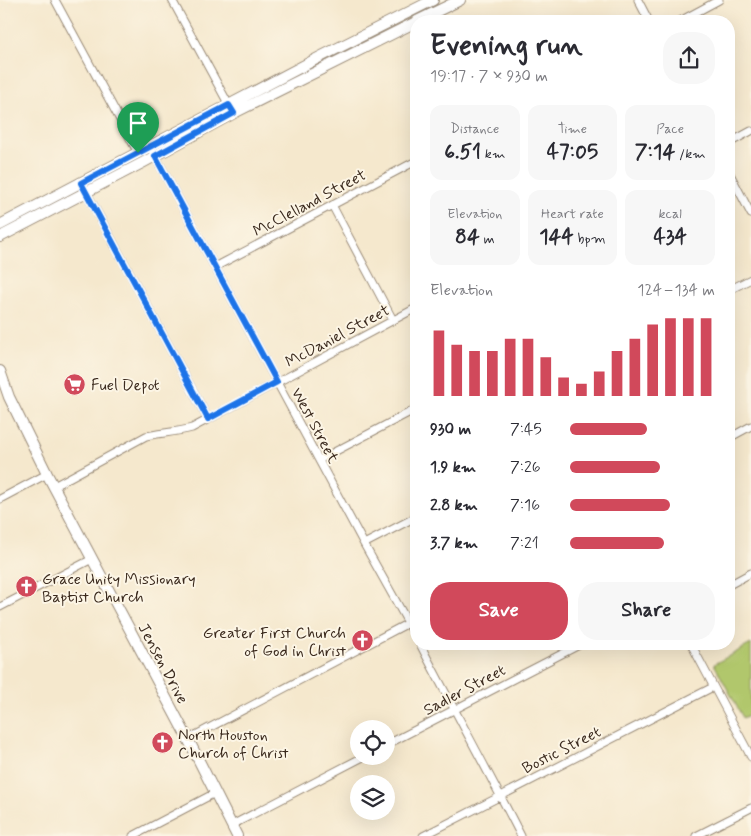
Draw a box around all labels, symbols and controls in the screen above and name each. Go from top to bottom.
text: Evening run [430,28,583,65]
button: share [663,32,715,84]
text: 19:17 · 7 × 930 m [430,66,548,87]
pin [117,102,159,153]
icon: arrive [124,109,152,137]
text: Distance [450,120,499,138]
text: Time [558,120,587,138]
text: Pace [656,120,684,138]
text: 6.51 [444,138,481,166]
text: 47:05 [547,138,598,166]
text: 7:14 [635,138,675,166]
text: km [481,145,505,163]
text: /km [675,145,706,163]
street label: McClelland Street [249,164,370,242]
text: Elevation [447,205,502,223]
text: Heart rate [541,205,604,223]
text: kcal [658,205,682,223]
text: 84 [455,223,480,251]
text: 144 [539,223,574,251]
text: 434 [653,223,687,251]
text: m [480,230,495,248]
text: bpm [574,230,606,248]
text: Elevation [430,280,493,301]
text: 124–134 m [637,280,715,301]
street label: McDaniel Street [282,300,394,373]
supermarket icon: Fuel Depot [63,372,87,396]
place label: Fuel Depot [91,375,159,396]
street label: West Street [286,384,344,468]
text: 930 m [430,419,471,440]
text: 7:45 [510,419,542,440]
text: 1.9 km [430,457,476,478]
text: 7:26 [510,457,541,478]
text: 2.8 km [430,495,478,516]
text: 7:16 [510,495,540,516]
text: 3.7 km [430,533,478,554]
text: 7:21 [510,533,539,554]
place label: Grace Unity Missionary Baptist Church [42,569,196,608]
church icon: Grace Unity Missionary Baptist Church [14,575,38,599]
button: Save [430,582,568,640]
button: Share [578,582,715,640]
street label: Jensen Drive [133,620,193,708]
place label: Greater First Church of God in Christ [203,623,346,662]
church icon: Greater First Church of God in Christ [350,629,374,653]
street label: Sadler Street [420,660,509,721]
map controls [350,720,395,820]
button: locate [350,720,395,765]
street label: Bostic Street [519,722,605,779]
place label: North Houston Church of Christ [178,725,288,764]
church icon: North Houston Church of Christ [150,731,174,755]
button: layers [350,775,395,820]

